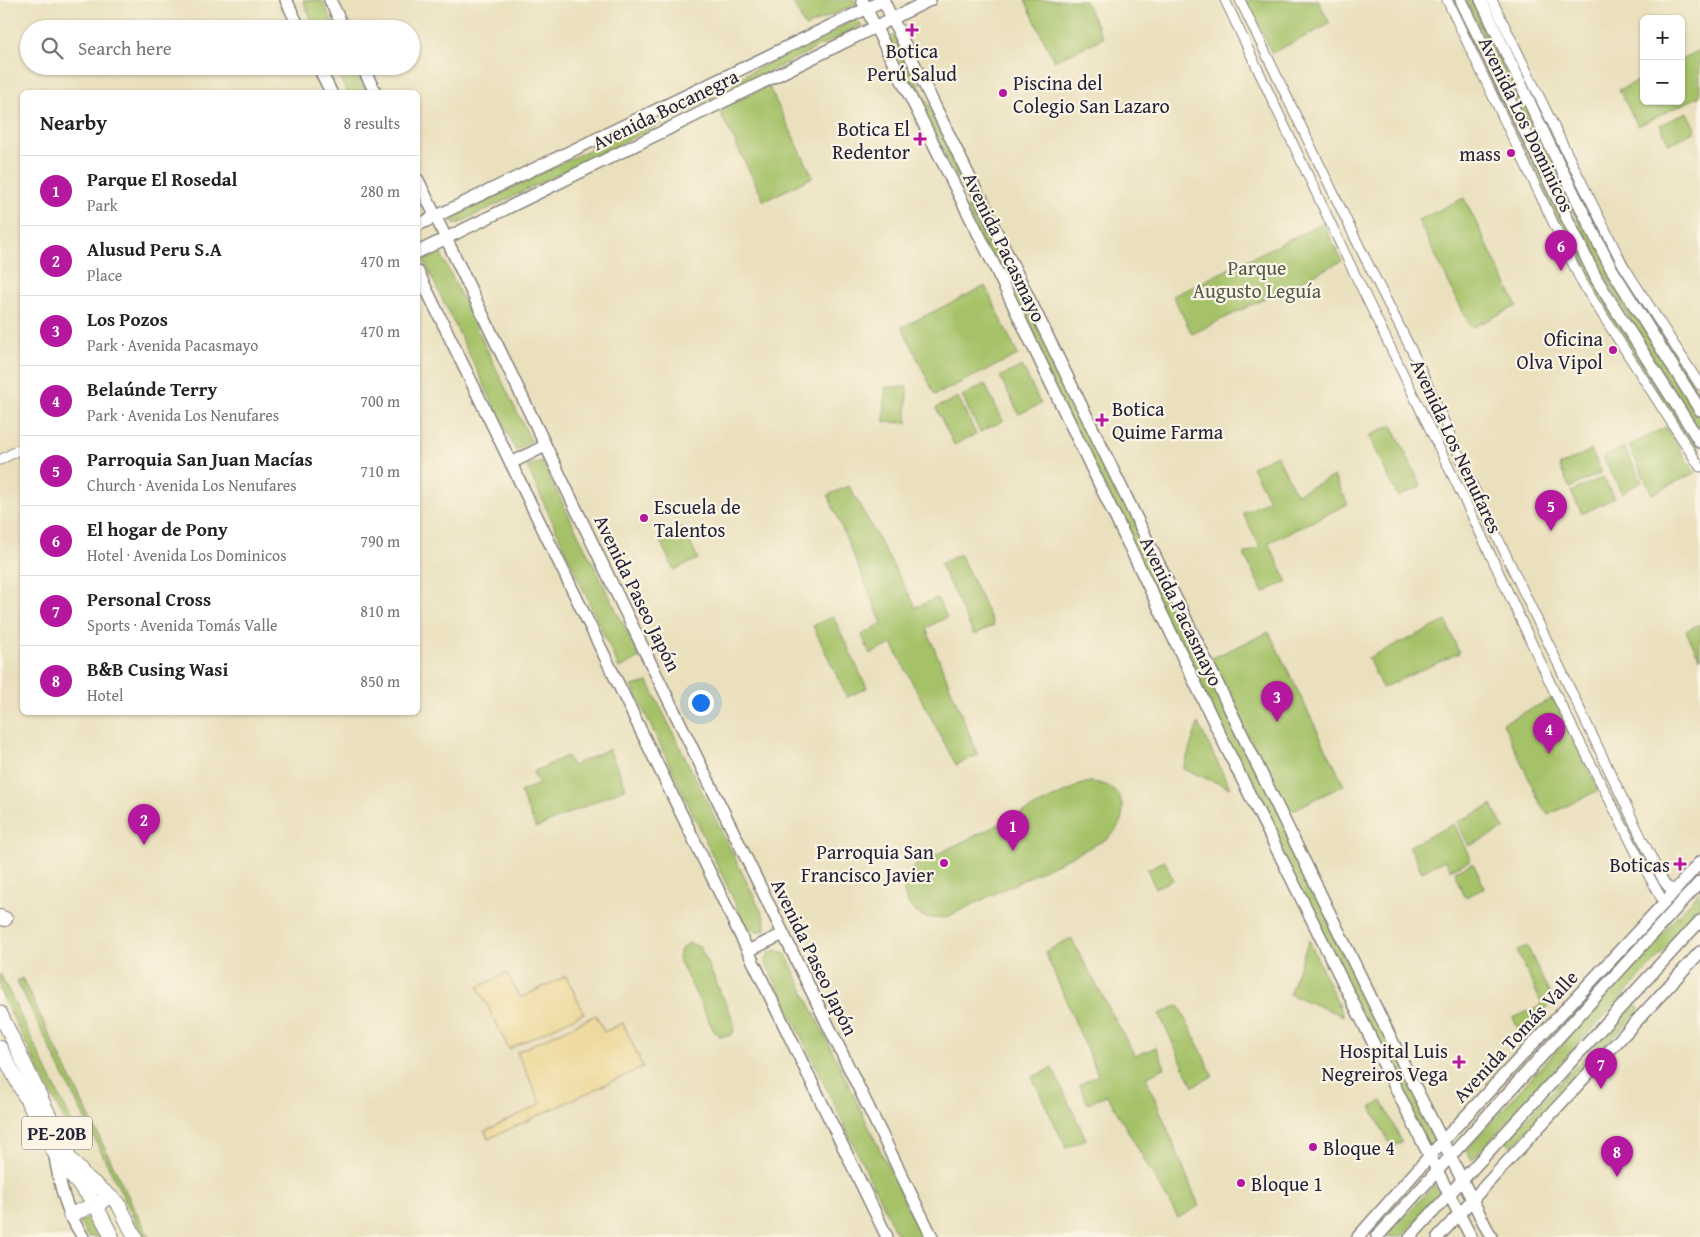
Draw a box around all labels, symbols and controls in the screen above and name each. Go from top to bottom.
map controls [1640,15,1685,105]
button: + [1640,15,1685,60]
search box [20,20,420,75]
marker: Botica Perú Salud [906,24,918,36]
street label: Avenida Los Dominicos [1472,31,1582,217]
icon: search [38,34,66,62]
text: Search here [78,34,172,62]
place label: Botica Perú Salud [867,36,957,88]
button: − [1640,60,1685,105]
street label: Avenida Bocanegra [587,61,743,157]
place label: Piscina del Colegio San Lazaro [1013,68,1170,120]
marker: Piscina del Colegio San Lazaro [997,87,1009,99]
text: Nearby [40,107,107,138]
text: 8 results [343,111,400,135]
place label: Botica El Redentor [832,114,910,166]
marker: Botica El Redentor [914,133,926,145]
place label: mass [1459,139,1501,168]
marker: mass [1505,147,1517,159]
text: Parque El Rosedal [87,165,237,193]
street label: Avenida Pacasmayo [956,167,1054,327]
text: 1 [52,179,60,203]
text: 280 m [360,179,400,203]
text: Park [87,193,118,217]
pin: 6 [1545,230,1577,271]
text: Alusud Peru S.A [87,235,222,263]
text: 2 [52,249,60,273]
text: 470 m [360,249,400,273]
park label: Parque Augusto Leguía [1193,253,1322,305]
text: Place [87,263,122,287]
text: Los Pozos [87,305,168,333]
text: 3 [52,319,60,343]
text: 470 m [360,319,400,343]
place label: Oficina Olva Vipol [1516,324,1604,376]
text: Park · Avenida Pacasmayo [87,333,258,357]
marker: Oficina Olva Vipol [1607,344,1619,356]
street label: Avenida Los Nenufares [1404,354,1510,538]
text: Belaúnde Terry [87,375,217,403]
text: 4 [52,389,60,413]
text: 700 m [360,389,400,413]
place label: Botica Quime Farma [1112,394,1224,446]
text: Park · Avenida Los Nenufares [87,403,279,427]
marker: Botica Quime Farma [1096,414,1108,426]
text: Parroquia San Juan Macías [87,445,313,473]
text: 5 [52,459,60,483]
text: 710 m [360,459,400,483]
text: Church · Avenida Los Nenufares [87,473,297,497]
pin: 5 [1535,490,1567,531]
place label: Escuela de Talentos [654,492,741,544]
street label: Avenida Paseo Japón [587,510,689,676]
marker: Escuela de Talentos [638,512,650,524]
text: El hogar de Pony [87,515,228,543]
text: 6 [52,529,60,553]
text: 790 m [360,529,400,553]
street label: Avenida Pacasmayo [1133,531,1231,691]
text: Hotel · Avenida Los Dominicos [87,543,287,567]
text: Personal Cross [87,585,211,613]
text: 7 [52,599,60,623]
text: 810 m [360,599,400,623]
text: Sports · Avenida Tomás Valle [87,613,278,637]
text: B&B Cusing Wasi [87,655,228,683]
text: 8 [52,669,60,693]
text: 850 m [360,669,400,693]
pin: 3 [1261,681,1293,722]
text: Hotel [87,683,123,707]
your location [688,690,714,716]
pin: 4 [1533,713,1565,754]
pin: 2 [128,804,160,845]
pin: 1 [997,810,1029,851]
place label: Parroquia San Francisco Javier [801,837,934,889]
place label: Boticas [1610,850,1670,879]
marker: Parroquia San Francisco Javier [938,857,950,869]
marker: Boticas [1674,858,1686,870]
street label: Avenida Paseo Japón [764,874,866,1040]
street label: Avenida Tomás Valle [1446,963,1584,1109]
place label: Hospital Luis Negreiros Vega [1321,1036,1449,1088]
pin: 7 [1585,1048,1617,1089]
marker: Hospital Luis Negreiros Vega [1452,1055,1466,1069]
road number: PE-20B [22,1116,92,1150]
place label: Bloque 4 [1323,1133,1395,1162]
pin: 8 [1601,1136,1633,1177]
marker: Bloque 4 [1307,1141,1319,1153]
place label: Bloque 1 [1251,1169,1323,1198]
marker: Bloque 1 [1235,1177,1247,1189]

